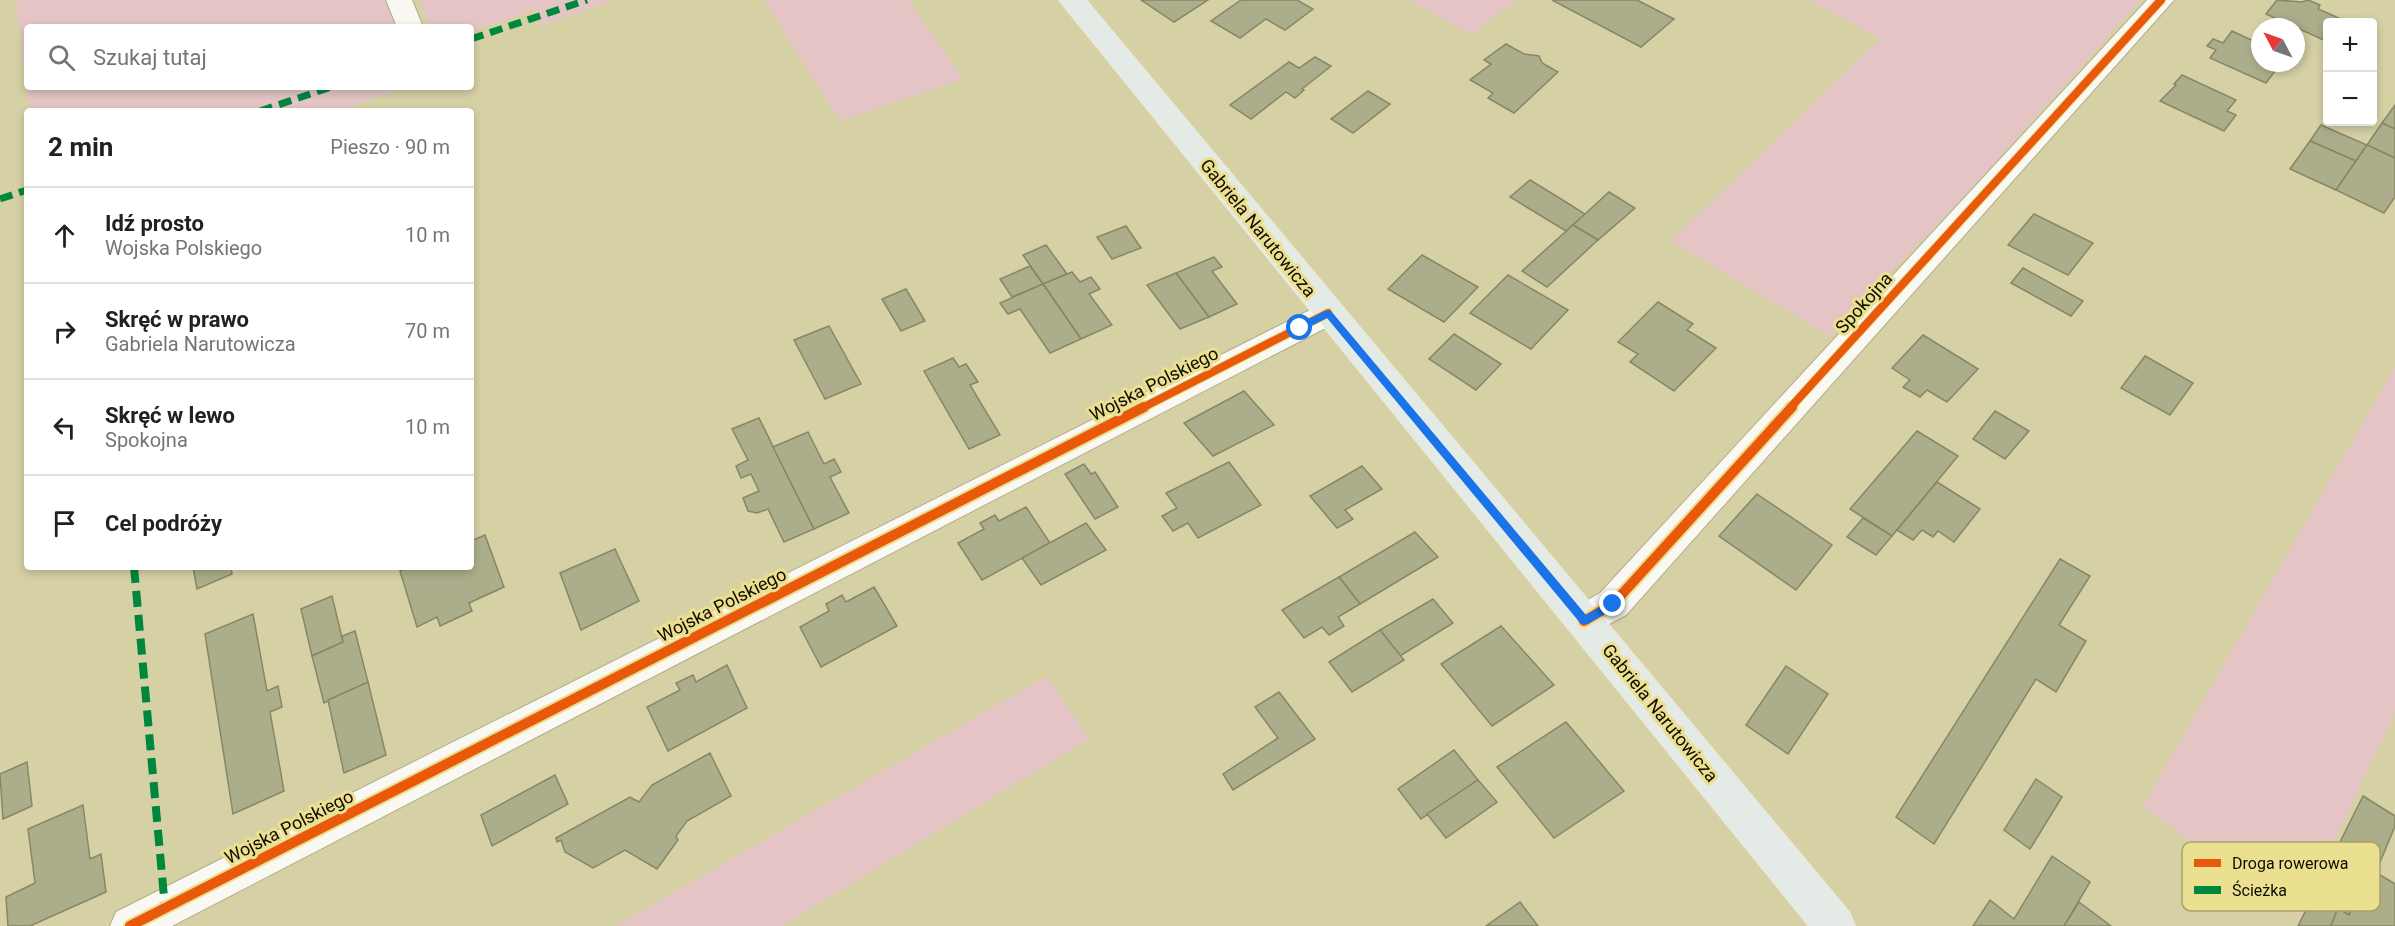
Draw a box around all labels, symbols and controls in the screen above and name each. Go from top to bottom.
north arrow [2251,18,2305,72]
map controls [2323,18,2377,126]
button: + [2323,18,2377,72]
search box [24,24,474,90]
icon: search [45,41,78,74]
text: Szukaj tutaj [93,45,207,70]
button: − [2323,72,2377,126]
text: 2 min [48,132,113,162]
text: Pieszo · 90 m [330,135,450,159]
street label: Gabriela Narutowicza [1196,154,1321,301]
text: Idź prosto [105,211,204,236]
icon: ahead [48,219,81,252]
text: 10 m [405,223,450,247]
text: Wojska Polskiego [105,236,262,260]
street label: Spokojna [1831,268,1896,337]
text: Skręć w prawo [105,307,249,332]
route start [1286,314,1312,340]
icon: right [48,315,81,348]
text: 70 m [405,319,450,343]
text: Gabriela Narutowicza [105,332,296,356]
street label: Wojska Polskiego [1086,342,1222,425]
text: Skręć w lewo [105,403,235,428]
icon: left [48,411,81,444]
text: 10 m [405,415,450,439]
text: Spokojna [105,428,188,452]
icon: arrive [48,507,81,540]
text: Cel podróży [105,511,222,536]
street label: Wojska Polskiego [654,563,790,646]
route end [1599,590,1625,616]
street label: Gabriela Narutowicza [1598,639,1723,786]
street label: Wojska Polskiego [221,785,357,868]
legend [2182,842,2380,911]
text: Droga rowerowa [2232,854,2349,873]
text: Ścieżka [2232,880,2287,900]

